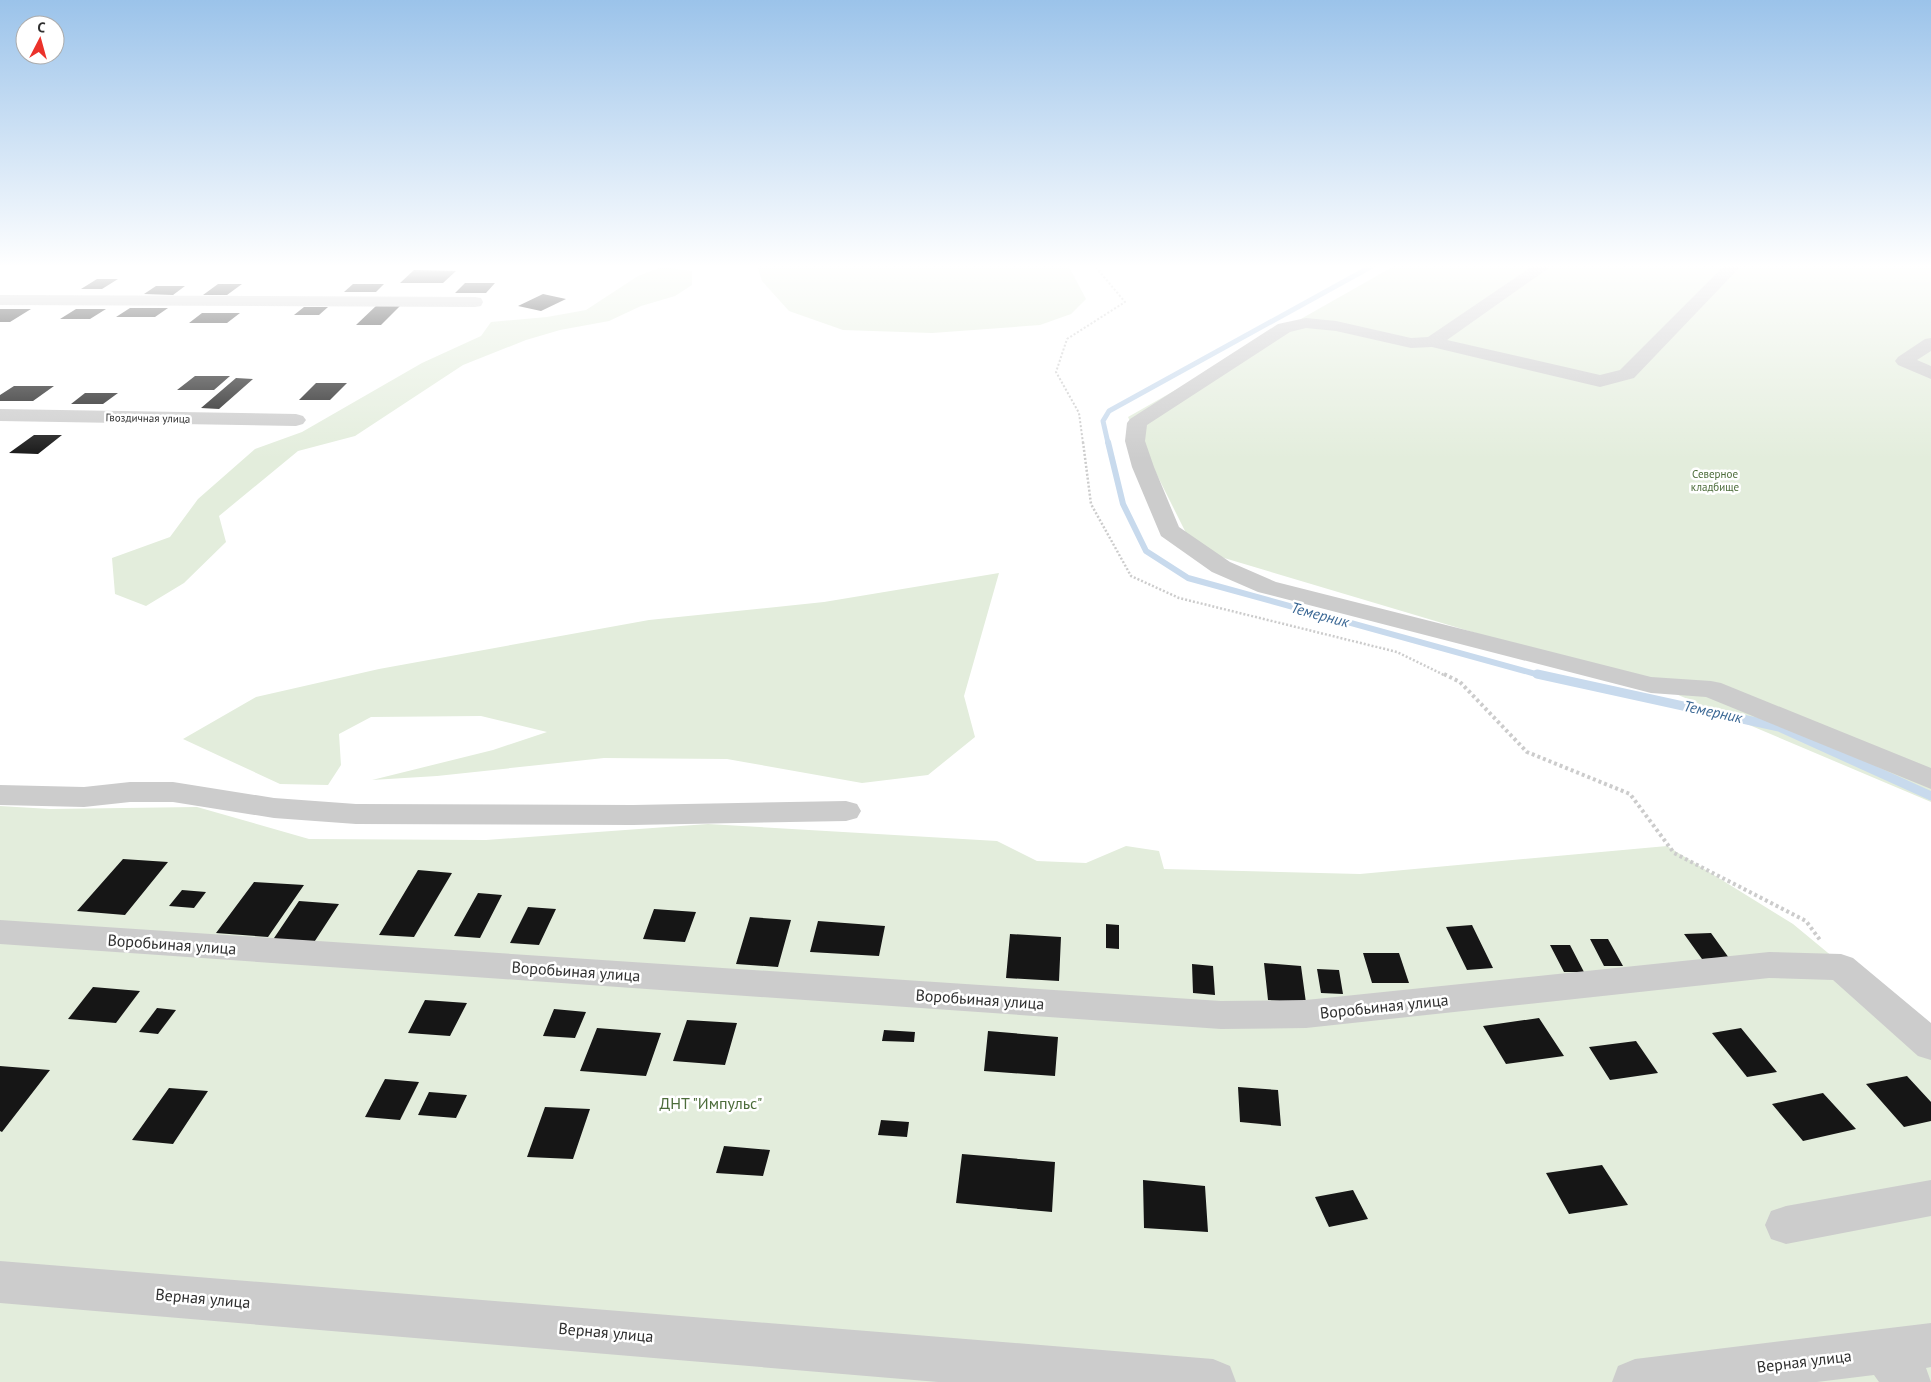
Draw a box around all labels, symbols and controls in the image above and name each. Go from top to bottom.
north arrow [15,15,65,65]
text: С [37,18,46,36]
street label: Гвоздичная улица [105,410,191,426]
park label: Северное кладбище [1691,467,1740,494]
water label: Темерник [1289,598,1352,632]
water label: Темерник [1682,696,1745,727]
street label: Воробьиная улица [107,930,237,958]
street label: Воробьиная улица [511,957,641,985]
street label: Воробьиная улица [915,985,1045,1013]
street label: Воробьиная улица [1319,989,1449,1023]
park label: ДНТ "Импульс" [660,1093,762,1113]
street label: Верная улица [155,1284,251,1312]
street label: Верная улица [558,1318,654,1346]
street label: Верная улица [1755,1345,1853,1377]

